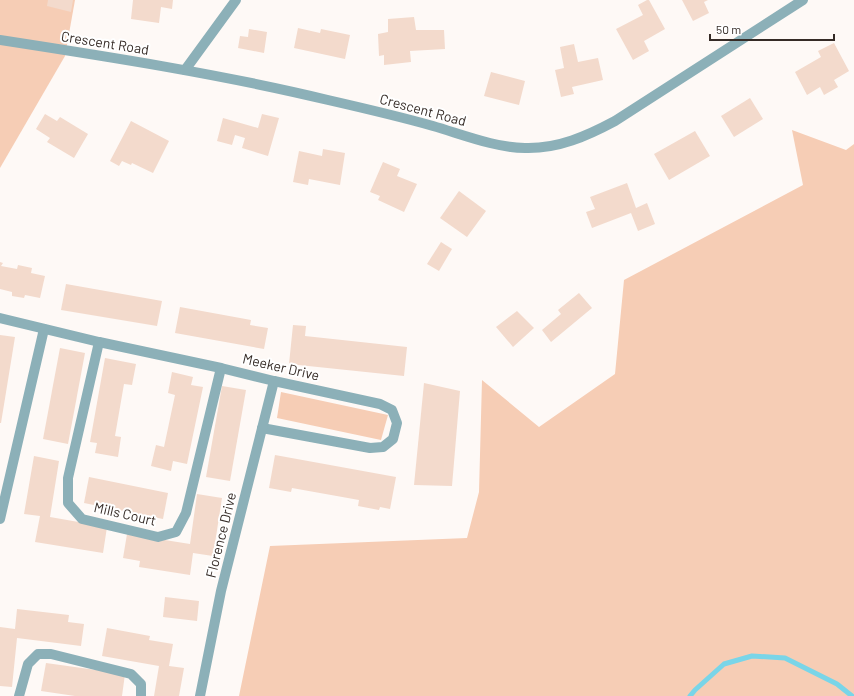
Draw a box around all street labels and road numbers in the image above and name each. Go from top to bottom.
street label: Crescent Road [60,27,150,58]
street label: Crescent Road [378,90,468,129]
street label: Meeker Drive [241,349,321,384]
street label: Florence Drive [202,490,239,579]
street label: Mills Court [92,498,158,529]

